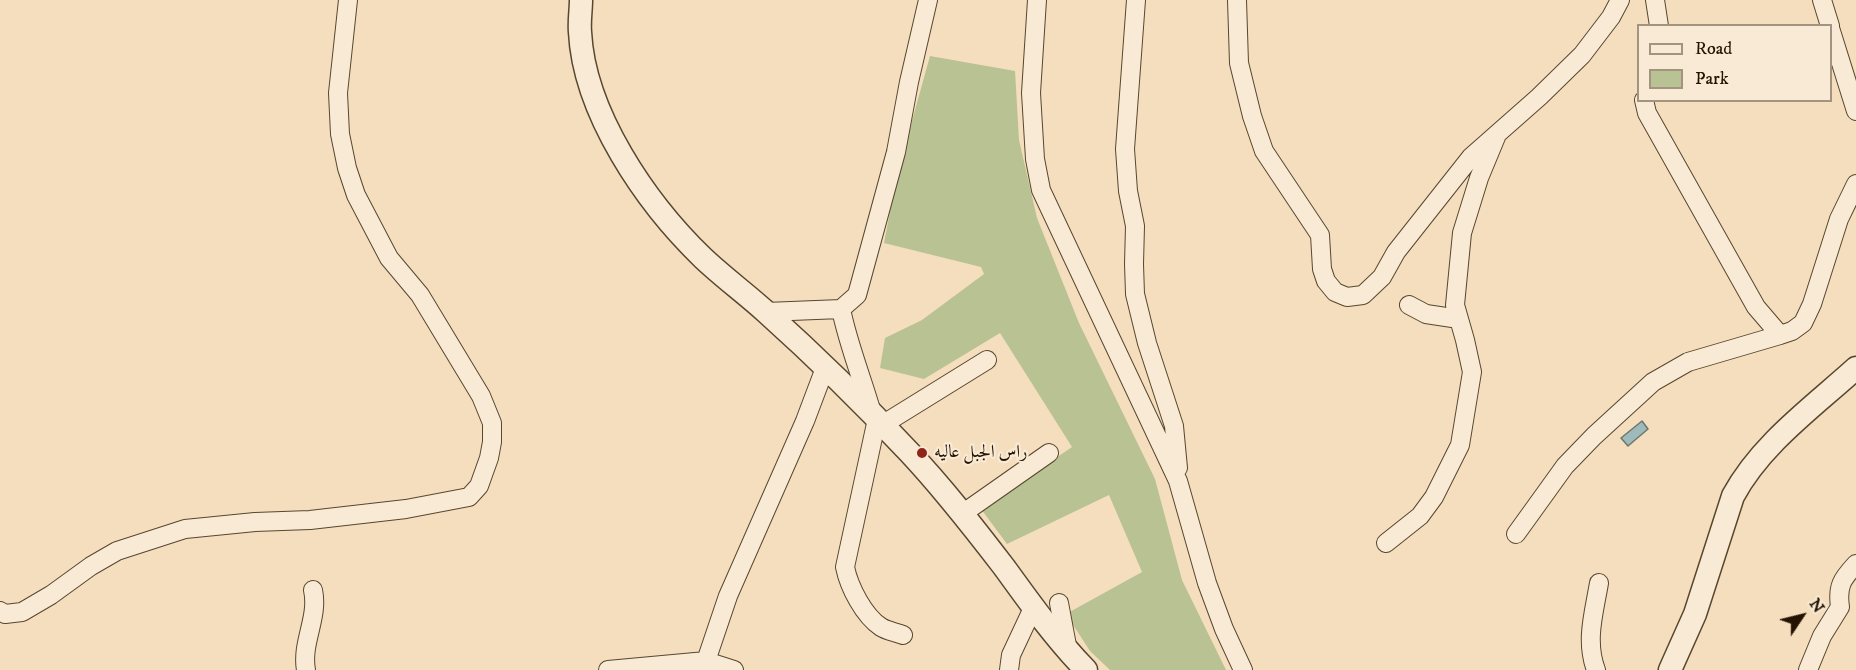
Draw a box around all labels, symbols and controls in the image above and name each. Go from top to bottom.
legend [1637,24,1832,102]
text: Road [1695,38,1732,60]
text: Park [1695,68,1729,90]
place label: راس الجبل عاليه [934,442,1027,464]
marker: راس الجبل عاليه [915,446,929,460]
north arrow [1772,586,1832,646]
text: N [1805,595,1829,617]

